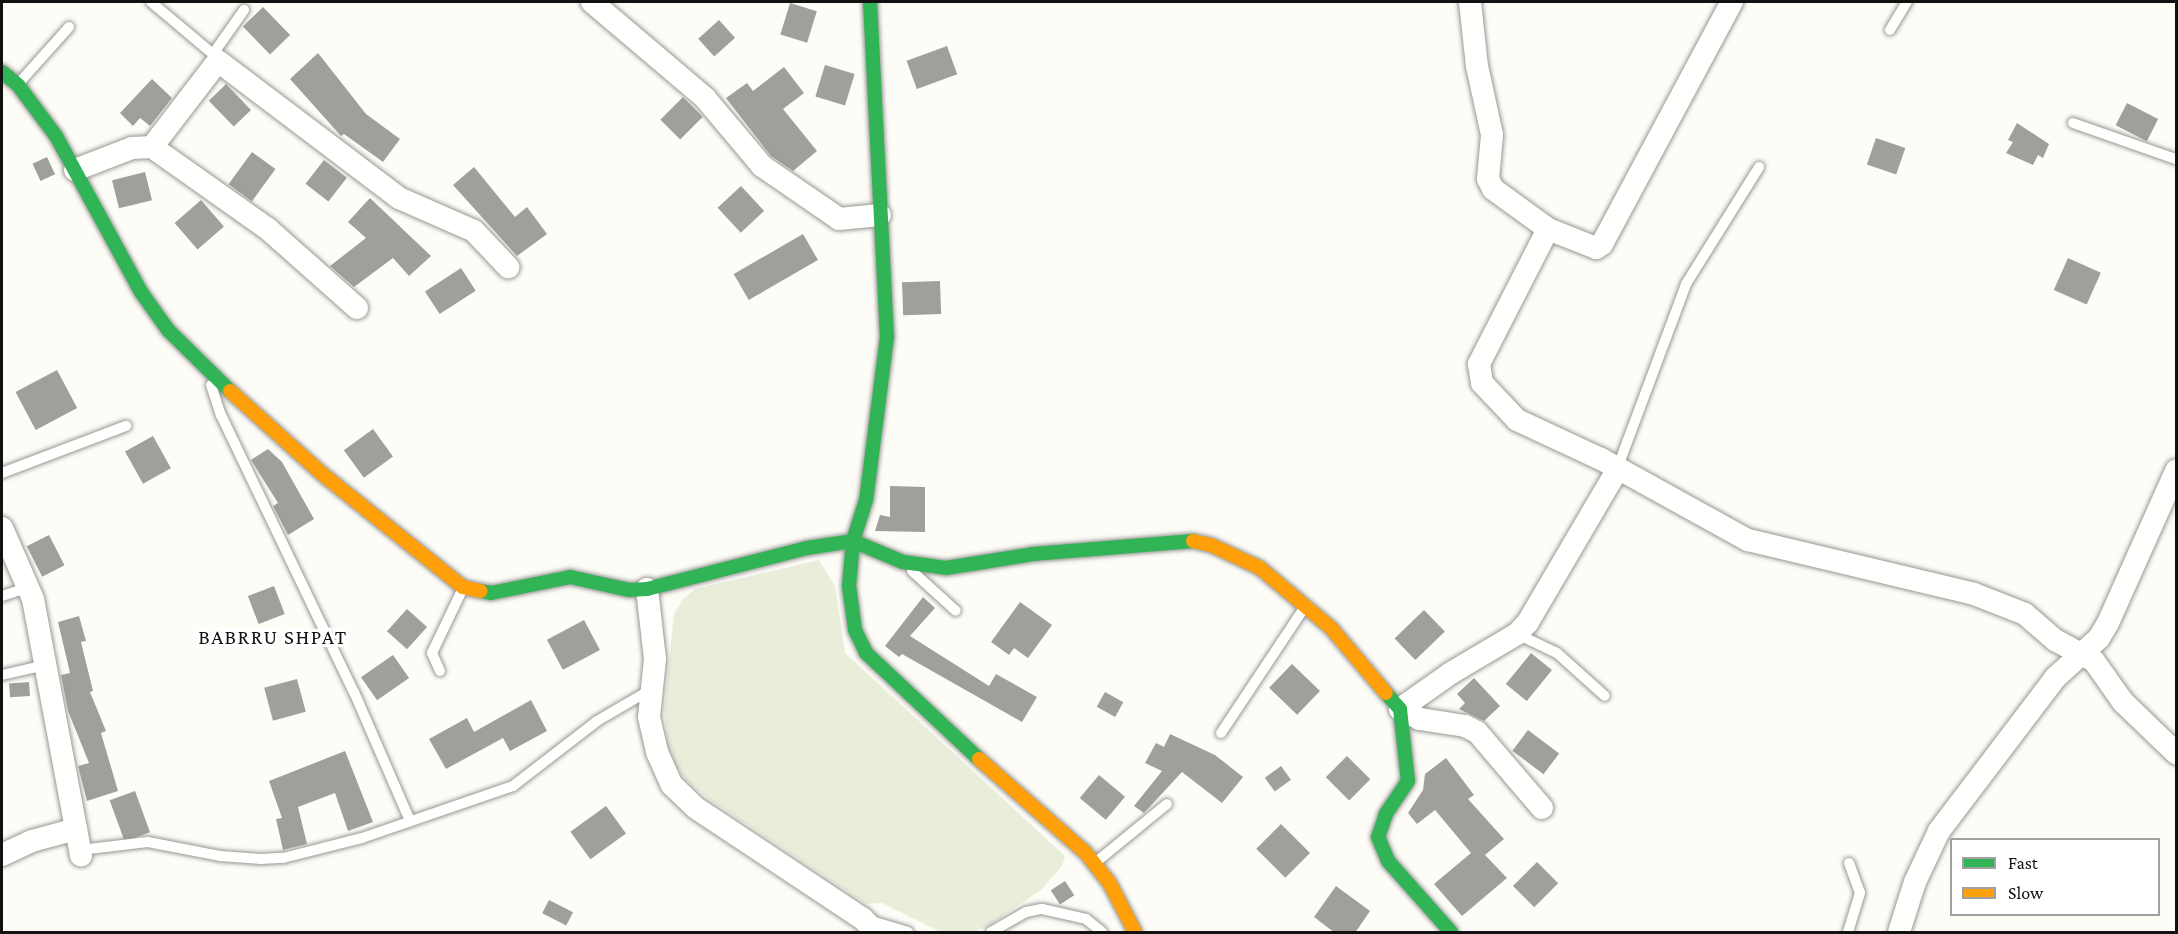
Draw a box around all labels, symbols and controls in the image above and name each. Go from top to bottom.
district label: BABRRU SHPAT [198,624,348,650]
legend [1950,838,2160,916]
text: Fast [2008,853,2038,873]
text: Slow [2008,883,2043,903]

